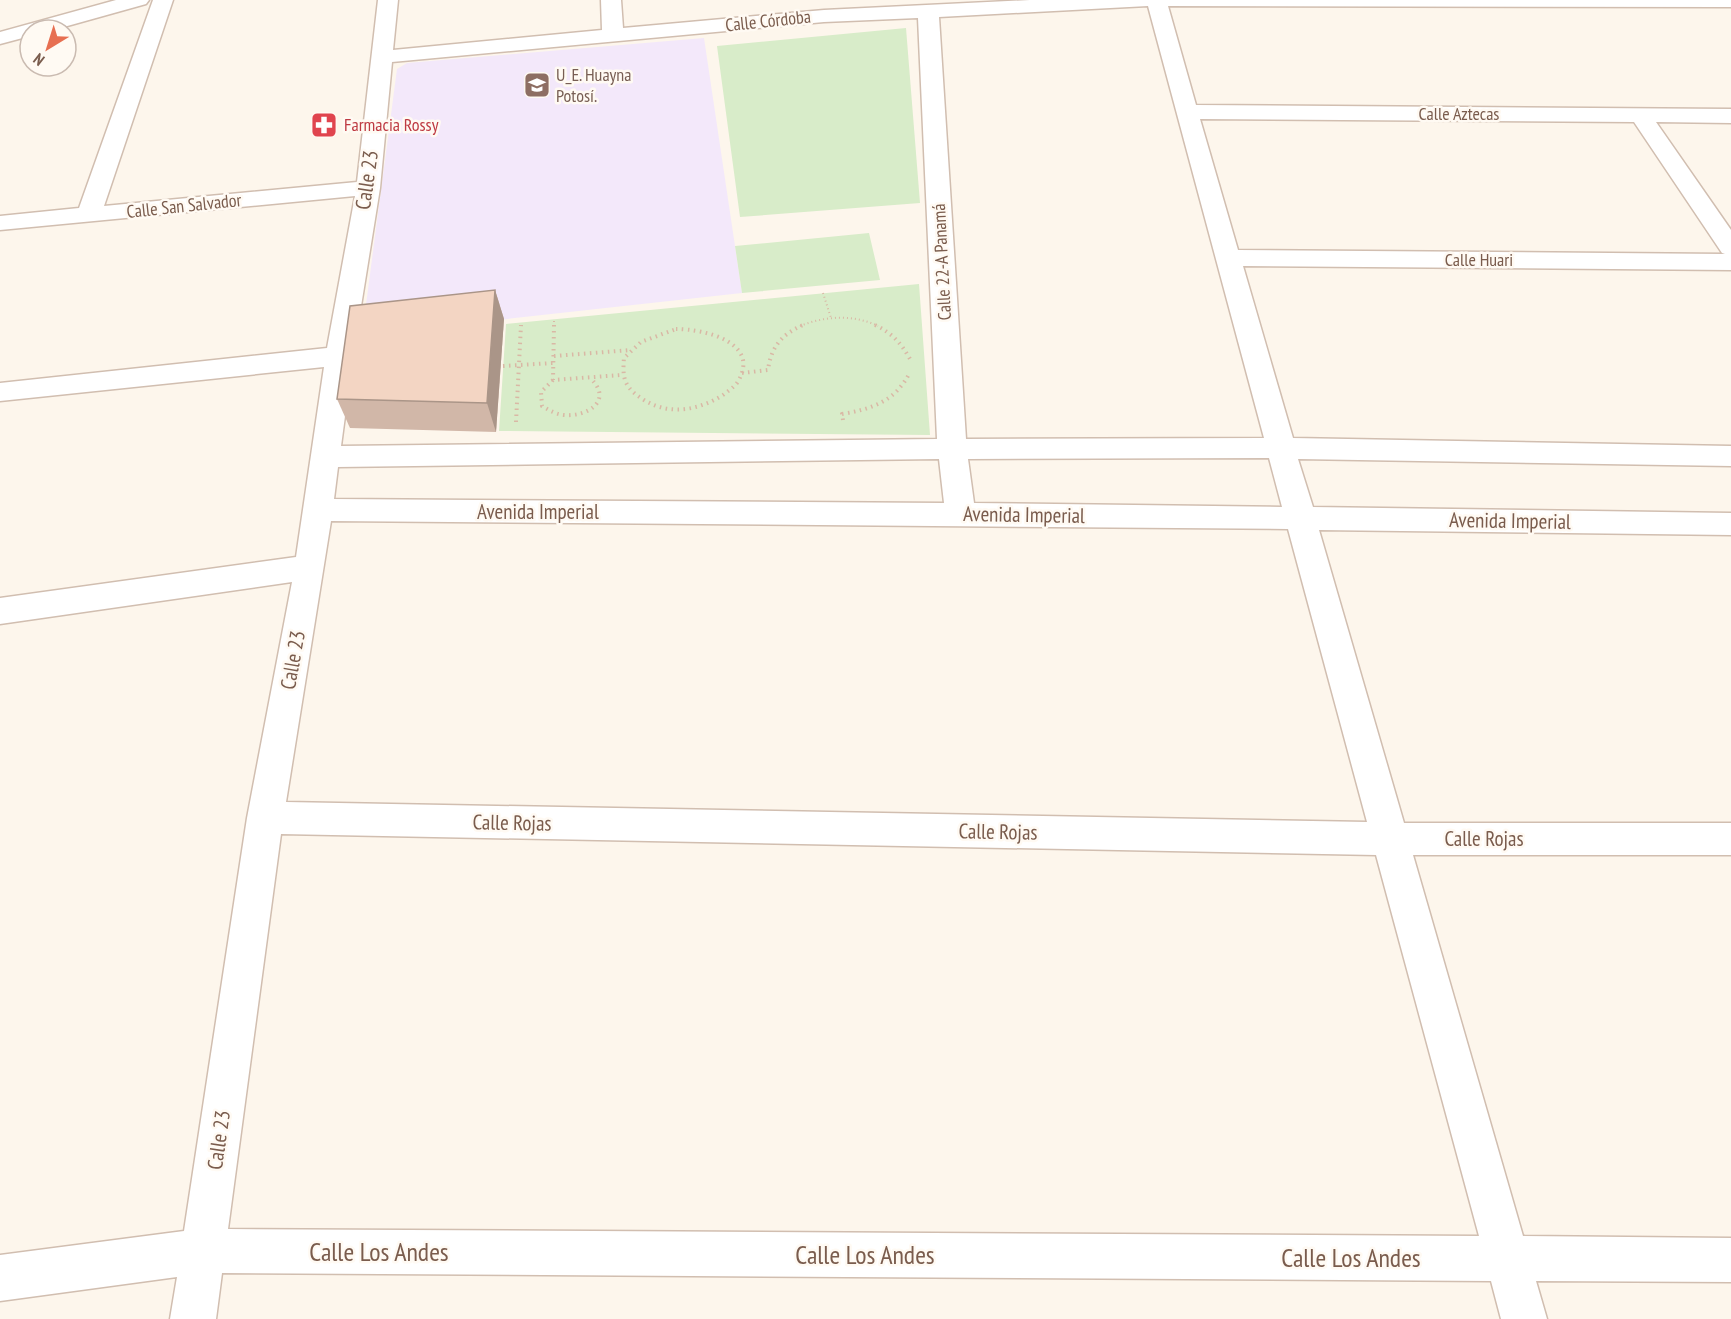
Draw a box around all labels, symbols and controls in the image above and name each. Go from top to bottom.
street label: Calle Córdoba [724,5,812,36]
north arrow [18,18,78,78]
text: N [29,49,48,70]
place label: U_E. Huayna Potosí. [556,63,631,107]
school or university icon: U_E. Huayna Potosí. [522,70,552,100]
street label: Calle Aztecas [1419,102,1499,125]
pharmacy icon: Farmacia Rossy [309,110,339,140]
place label: Farmacia Rossy [344,113,439,136]
street label: Calle 23 [349,149,384,211]
street label: Calle San Salvador [125,188,243,223]
street label: Calle 22-A Panamá [927,203,956,321]
street label: Calle Huari [1445,248,1513,271]
street label: Avenida Imperial [477,498,599,525]
street label: Avenida Imperial [963,500,1085,529]
street label: Avenida Imperial [1449,506,1571,535]
street label: Calle 23 [274,628,311,692]
street label: Calle Rojas [472,808,552,837]
street label: Calle Rojas [958,817,1038,846]
street label: Calle Rojas [1444,825,1524,852]
street label: Calle 23 [201,1109,236,1171]
street label: Calle Los Andes [309,1235,449,1268]
street label: Calle Los Andes [795,1238,935,1271]
street label: Calle Los Andes [1281,1241,1421,1274]

